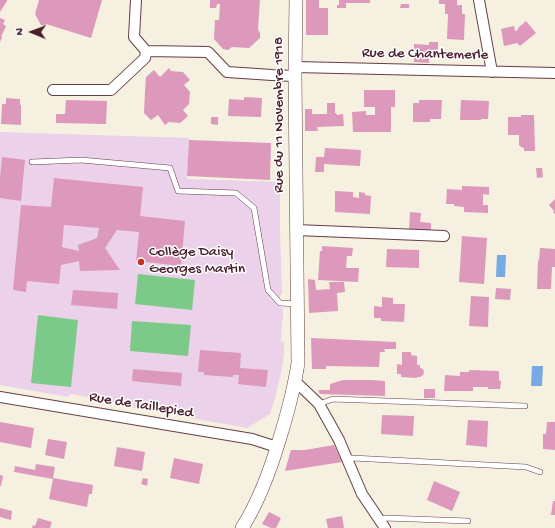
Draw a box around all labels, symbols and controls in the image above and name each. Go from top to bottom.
north arrow [12,12,52,52]
text: N [14,28,26,35]
street label: Rue du 11 Novembre 1918 [271,37,289,193]
street label: Rue de Chantemerle [362,45,488,65]
place label: Collège Daisy Georges Martin [149,244,245,279]
marker: Collège Daisy Georges Martin [136,257,146,267]
street label: Rue de Taillepied [88,389,194,423]

